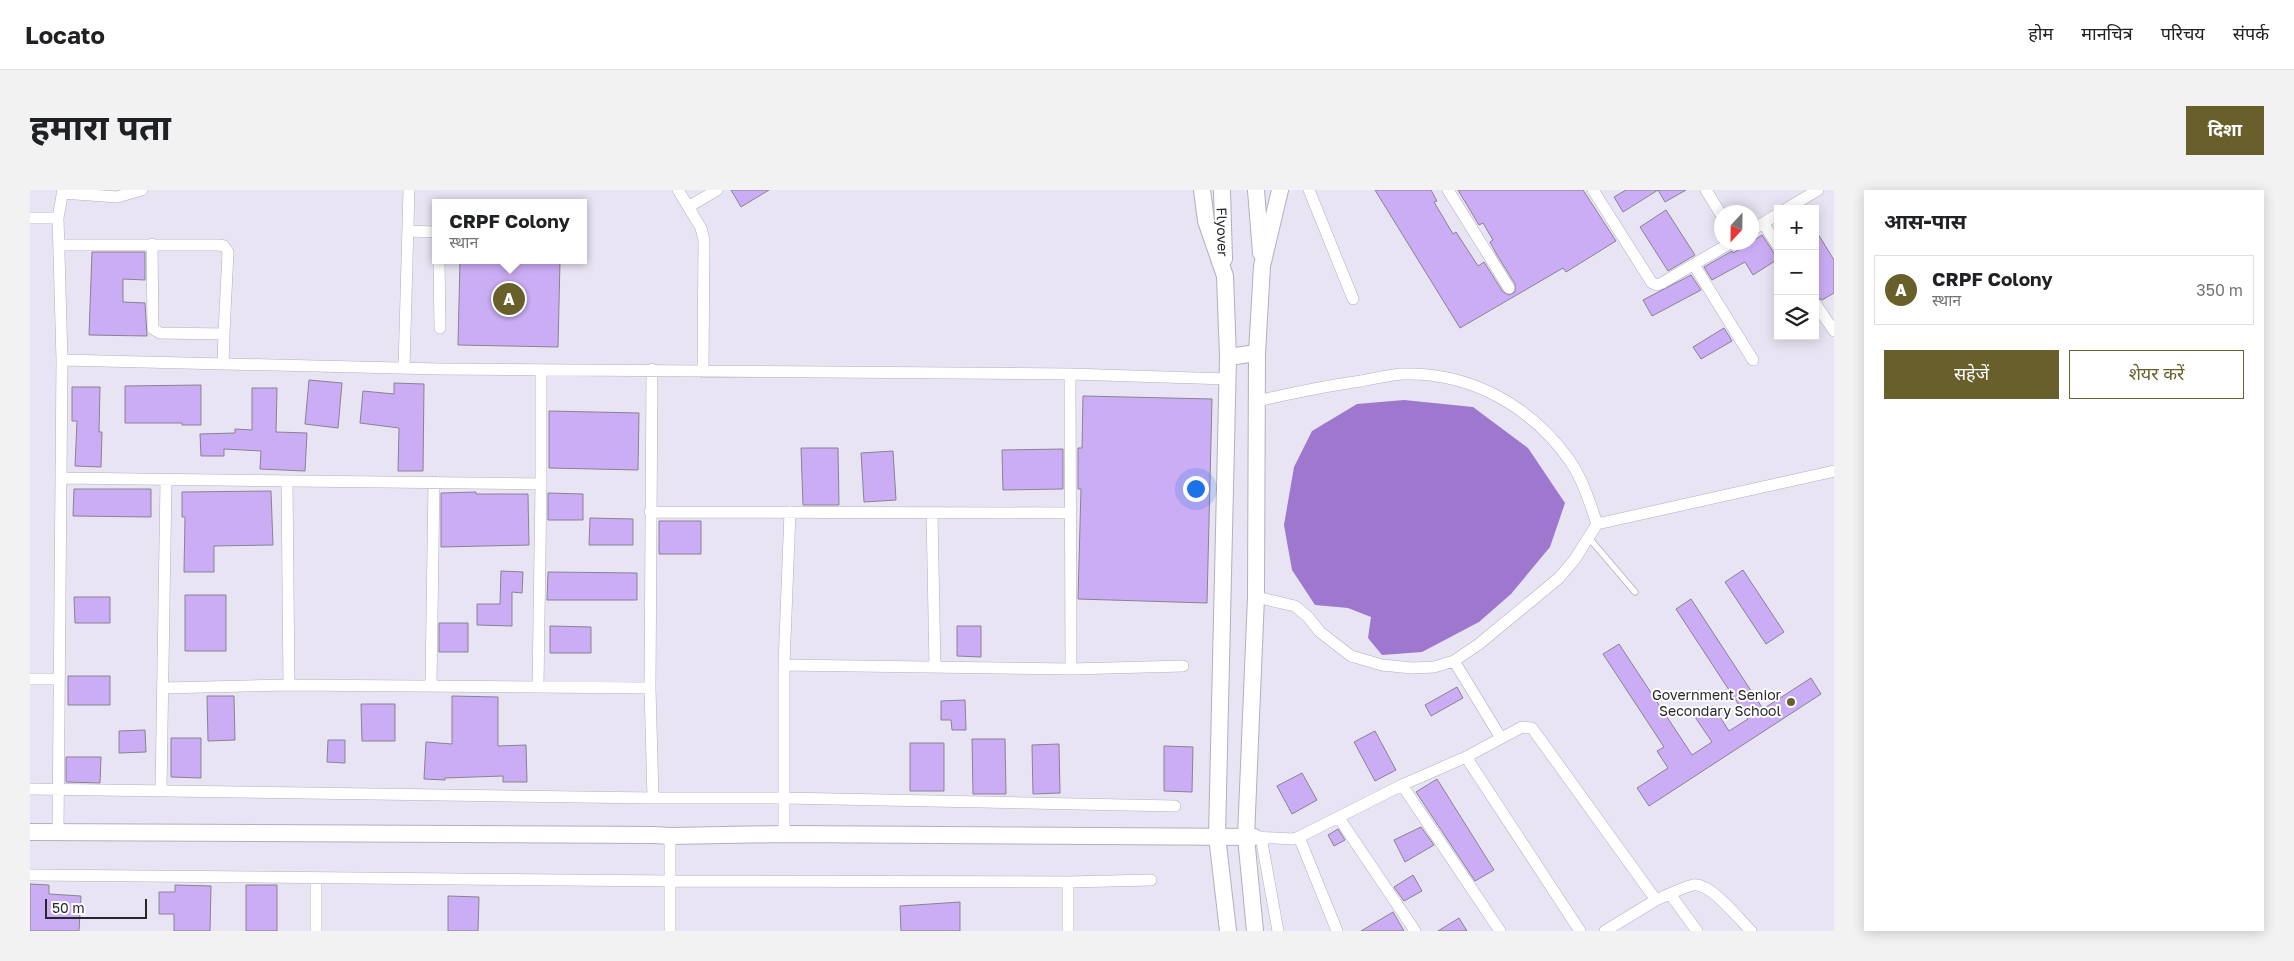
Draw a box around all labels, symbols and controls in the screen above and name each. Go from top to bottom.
text: Locato [25,20,105,49]
text: होम [2028,22,2053,44]
text: मानचित्र [2081,22,2133,44]
text: परिचय [2161,22,2205,44]
text: संपर्क [2233,22,2269,44]
text: हमारा पता [30,106,171,148]
button: दिशा [2186,106,2264,155]
popup [432,199,587,264]
north arrow [1714,205,1759,250]
map controls [1774,205,1819,340]
button: + [1774,205,1819,250]
street label: Flyover [1214,207,1232,257]
text: आस-पास [1884,208,1966,234]
text: CRPF Colony [449,209,570,232]
text: स्थान [449,232,478,252]
button: − [1774,250,1819,295]
text: CRPF Colony [1932,267,2053,290]
pin: A [493,280,525,318]
text: A [1895,280,1907,300]
text: 350 m [2196,280,2243,300]
text: स्थान [1932,290,1961,310]
button: layers [1774,295,1819,340]
button: सहेजें [1884,350,2059,399]
button: शेयर करें [2069,350,2244,399]
your location [1183,476,1209,502]
place label: Government Senior Secondary School [1652,686,1782,719]
marker: Government Senior Secondary School [1785,696,1797,708]
scale bar [45,896,148,919]
text: 50 m [52,899,85,916]

